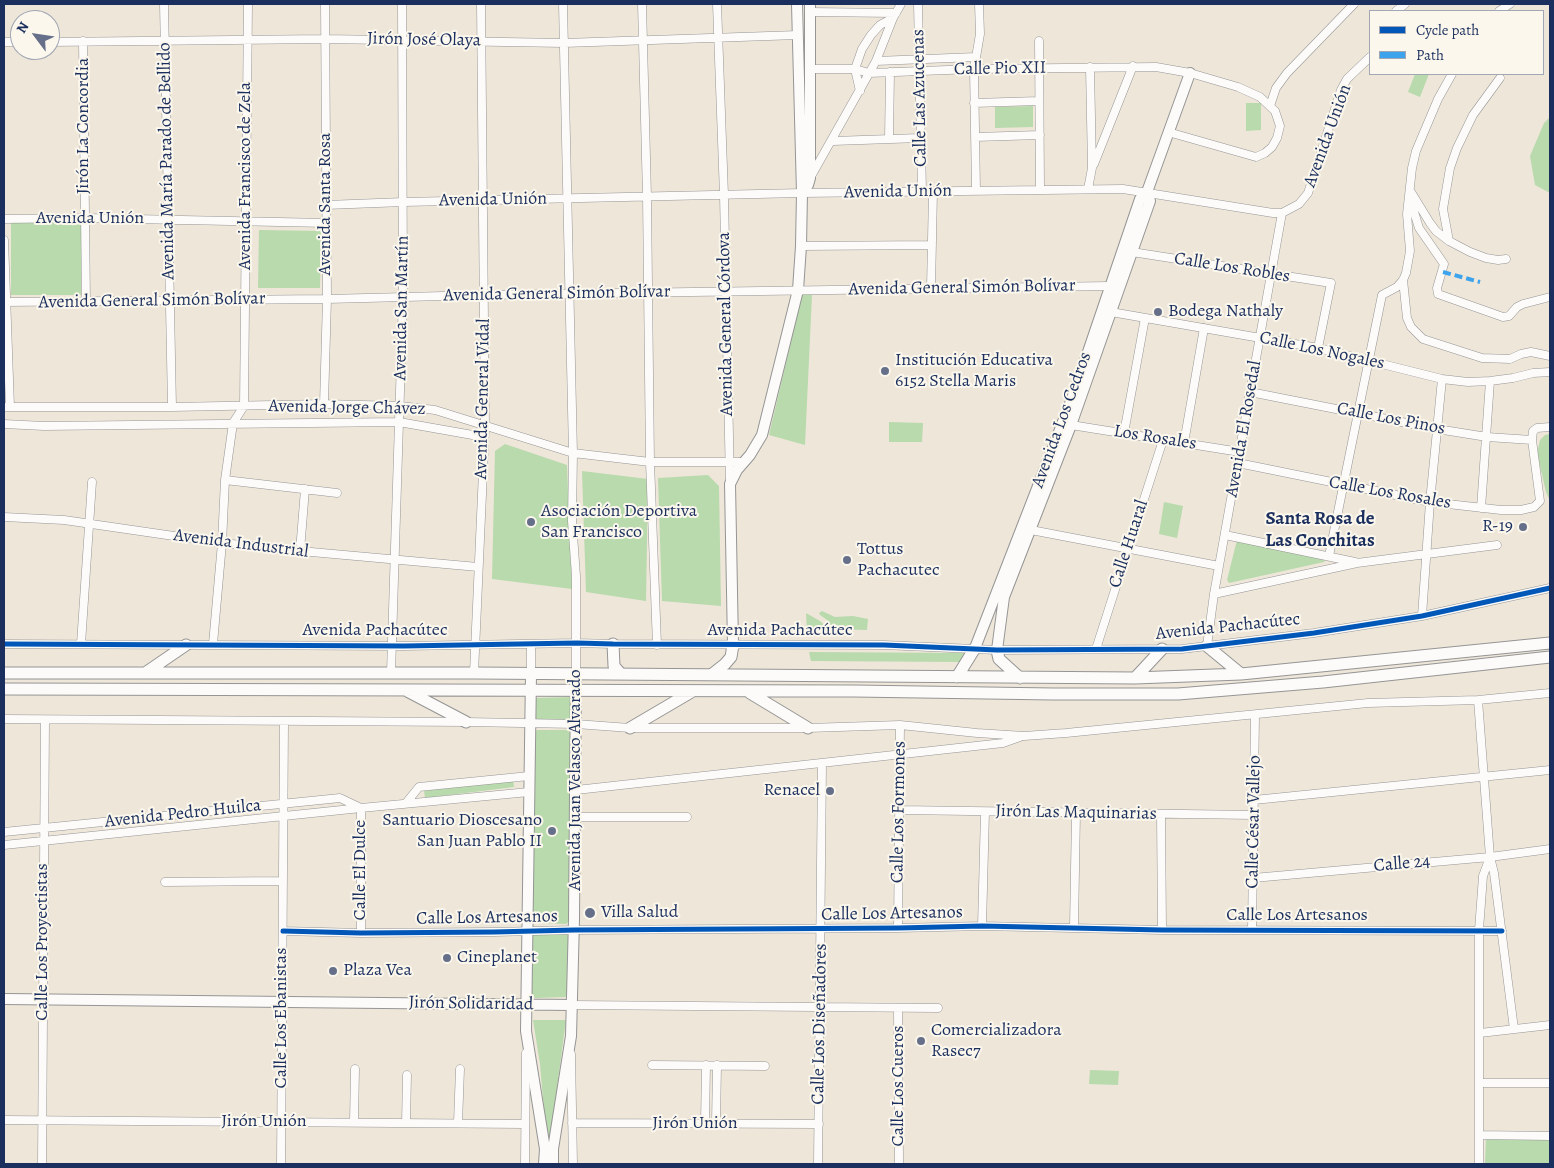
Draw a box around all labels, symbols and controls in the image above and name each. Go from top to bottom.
north arrow [10,10,60,60]
legend [1369,10,1544,75]
text: N [12,18,33,37]
text: Cycle path [1416,20,1479,40]
street label: Jirón José Olaya [367,28,481,52]
street label: Calle Las Azucenas [908,29,932,167]
street label: Avenida María Parado de Bellido [154,42,180,280]
text: Path [1416,45,1444,65]
street label: Calle Pio XII [954,57,1046,81]
street label: Jirón La Concordia [73,58,95,194]
street label: Avenida Unión [1299,81,1357,191]
street label: Avenida Francisco de Zela [235,82,257,270]
street label: Avenida Santa Rosa [315,133,337,275]
street label: Avenida Unión [844,180,952,204]
street label: Avenida Unión [439,188,547,212]
street label: Avenida Unión [36,208,144,230]
street label: Avenida General Córdova [714,232,738,416]
street label: Avenida San Martín [390,235,414,381]
street label: Calle Los Robles [1172,248,1292,288]
street label: Avenida General Simón Bolívar [848,275,1076,301]
street label: Avenida General Simón Bolívar [443,281,671,307]
street label: Avenida General Simón Bolívar [38,288,266,314]
place label: Bodega Nathaly [1168,301,1283,323]
marker: Bodega Nathaly [1152,306,1164,318]
street label: Avenida General Vidal [471,318,495,480]
street label: Calle Los Nogales [1257,327,1387,375]
street label: Avenida Los Cedros [1027,349,1097,491]
place label: Institución Educativa 6152 Stella Maris [895,350,1053,392]
street label: Avenida El Rosedal [1221,359,1267,499]
marker: Institución Educativa 6152 Stella Maris [879,365,891,377]
street label: Avenida Jorge Chávez [268,396,426,420]
street label: Calle Los Pinos [1335,398,1447,440]
street label: Los Rosales [1112,421,1198,455]
street label: Calle Los Rosales [1327,472,1453,514]
street label: Calle Huaral [1105,497,1153,591]
place label: Asociación Deportiva San Francisco [541,501,697,544]
district label: Santa Rosa de Las Conchitas [1265,508,1375,552]
marker: Asociación Deportiva San Francisco [525,516,537,528]
place label: R-19 [1482,516,1513,538]
marker: R-19 [1517,521,1529,533]
street label: Avenida Industrial [172,525,310,563]
place label: Tottus Pachacutec [857,539,940,582]
marker: Tottus Pachacutec [841,554,853,566]
street label: Avenida Pachacútec [1155,609,1301,645]
street label: Avenida Pachacútec [302,620,448,642]
street label: Avenida Pachacútec [707,620,853,642]
street label: Avenida Juan Velasco Alvarado [565,669,587,891]
street label: Calle Los Formones [887,741,911,883]
street label: Calle César Vallejo [1242,755,1266,889]
place label: Renacel [763,780,820,802]
marker: Renacel [824,785,836,797]
street label: Avenida Pedro Huilca [104,795,262,833]
street label: Jirón Las Maquinarias [995,801,1157,825]
place label: Santuario Dioscesano San Juan Pablo II [382,810,542,852]
street label: Calle El Dulce [350,820,372,920]
marker: Santuario Dioscesano San Juan Pablo II [546,825,558,837]
street label: Calle 24 [1373,851,1431,877]
street label: Calle Los Proyectistas [32,863,54,1021]
place label: Villa Salud [601,902,678,924]
street label: Calle Los Artesanos [821,902,963,926]
street label: Calle Los Artesanos [1226,905,1368,927]
street label: Calle Los Artesanos [416,906,558,930]
marker: Villa Salud [583,906,597,920]
street label: Calle Los Diseñadores [808,943,832,1105]
place label: Cineplanet [457,947,537,969]
street label: Calle Los Ebanistas [271,948,293,1088]
marker: Cineplanet [441,952,453,964]
place label: Plaza Vea [343,960,412,982]
marker: Plaza Vea [327,965,339,977]
street label: Jirón Solidaridad [408,992,534,1016]
place label: Comercializadora Rasec7 [931,1020,1062,1062]
street label: Calle Los Cueros [888,1026,910,1146]
marker: Comercializadora Rasec7 [915,1035,927,1047]
street label: Jirón Unión [221,1111,307,1133]
street label: Jirón Unión [652,1113,738,1135]

